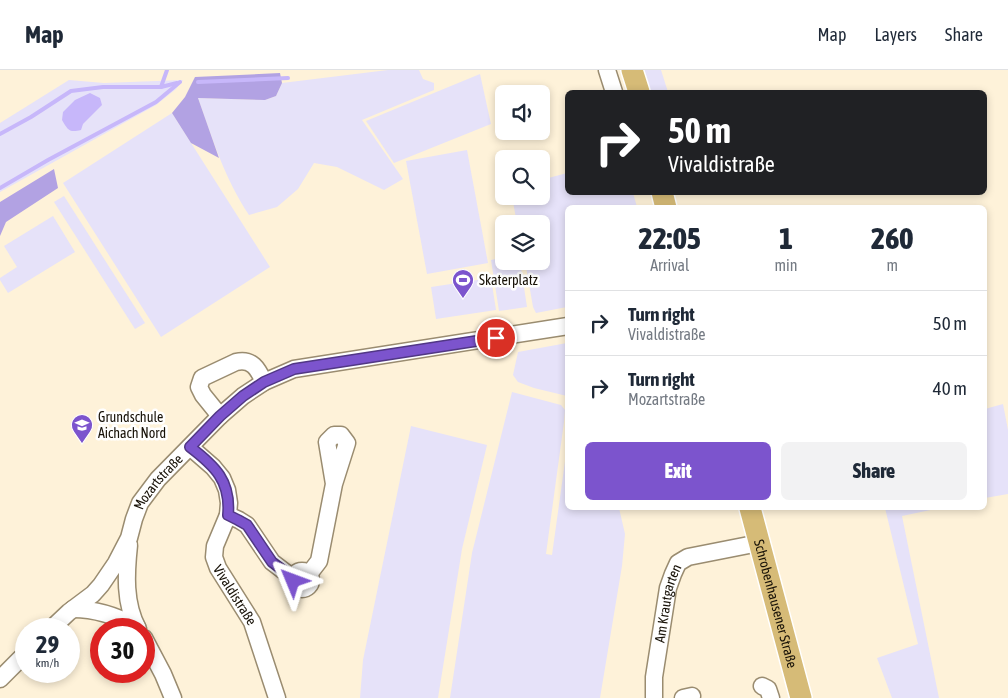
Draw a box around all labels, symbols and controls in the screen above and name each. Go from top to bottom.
text: Map [25,21,64,48]
text: Map [817,24,846,45]
text: Layers [874,24,917,45]
text: Share [945,24,983,45]
map controls [495,85,550,270]
button: sound [495,85,550,140]
icon: right [585,110,650,175]
text: 50 m [668,110,731,150]
button: search [495,150,550,205]
text: Vivaldistraße [668,151,775,177]
button: layers [495,215,550,270]
text: 22:05 [639,221,701,255]
text: 1 [779,221,793,255]
text: 260 [871,221,913,255]
text: Arrival [650,256,689,274]
text: min [775,256,798,274]
text: m [886,256,898,274]
sports icon: Skaterplatz [451,268,475,299]
place label: Skaterplatz [479,272,538,288]
text: Turn right [628,303,695,325]
icon: right [585,309,613,337]
text: 50 m [933,312,967,334]
pin [475,317,517,359]
icon: arrive [482,324,510,352]
text: Vivaldistraße [628,325,706,343]
text: Turn right [628,368,695,390]
icon: right [585,374,613,402]
text: 40 m [933,377,967,399]
text: Mozartstraße [628,390,705,408]
place label: Grundschule Aichach Nord [98,409,166,441]
school or university icon: Grundschule Aichach Nord [70,413,94,444]
button: Exit [585,442,771,500]
button: Share [781,442,967,500]
street label: Mozartstraße [130,451,186,512]
street label: Schrobenhausener Straße [751,538,801,670]
position arrow [266,554,318,606]
street label: Am Krautgarten [652,561,684,644]
street label: Vivaldistraße [210,562,260,628]
speed limit sign: 30 [90,618,155,683]
text: 29 [36,630,59,658]
text: km/h [36,656,59,670]

